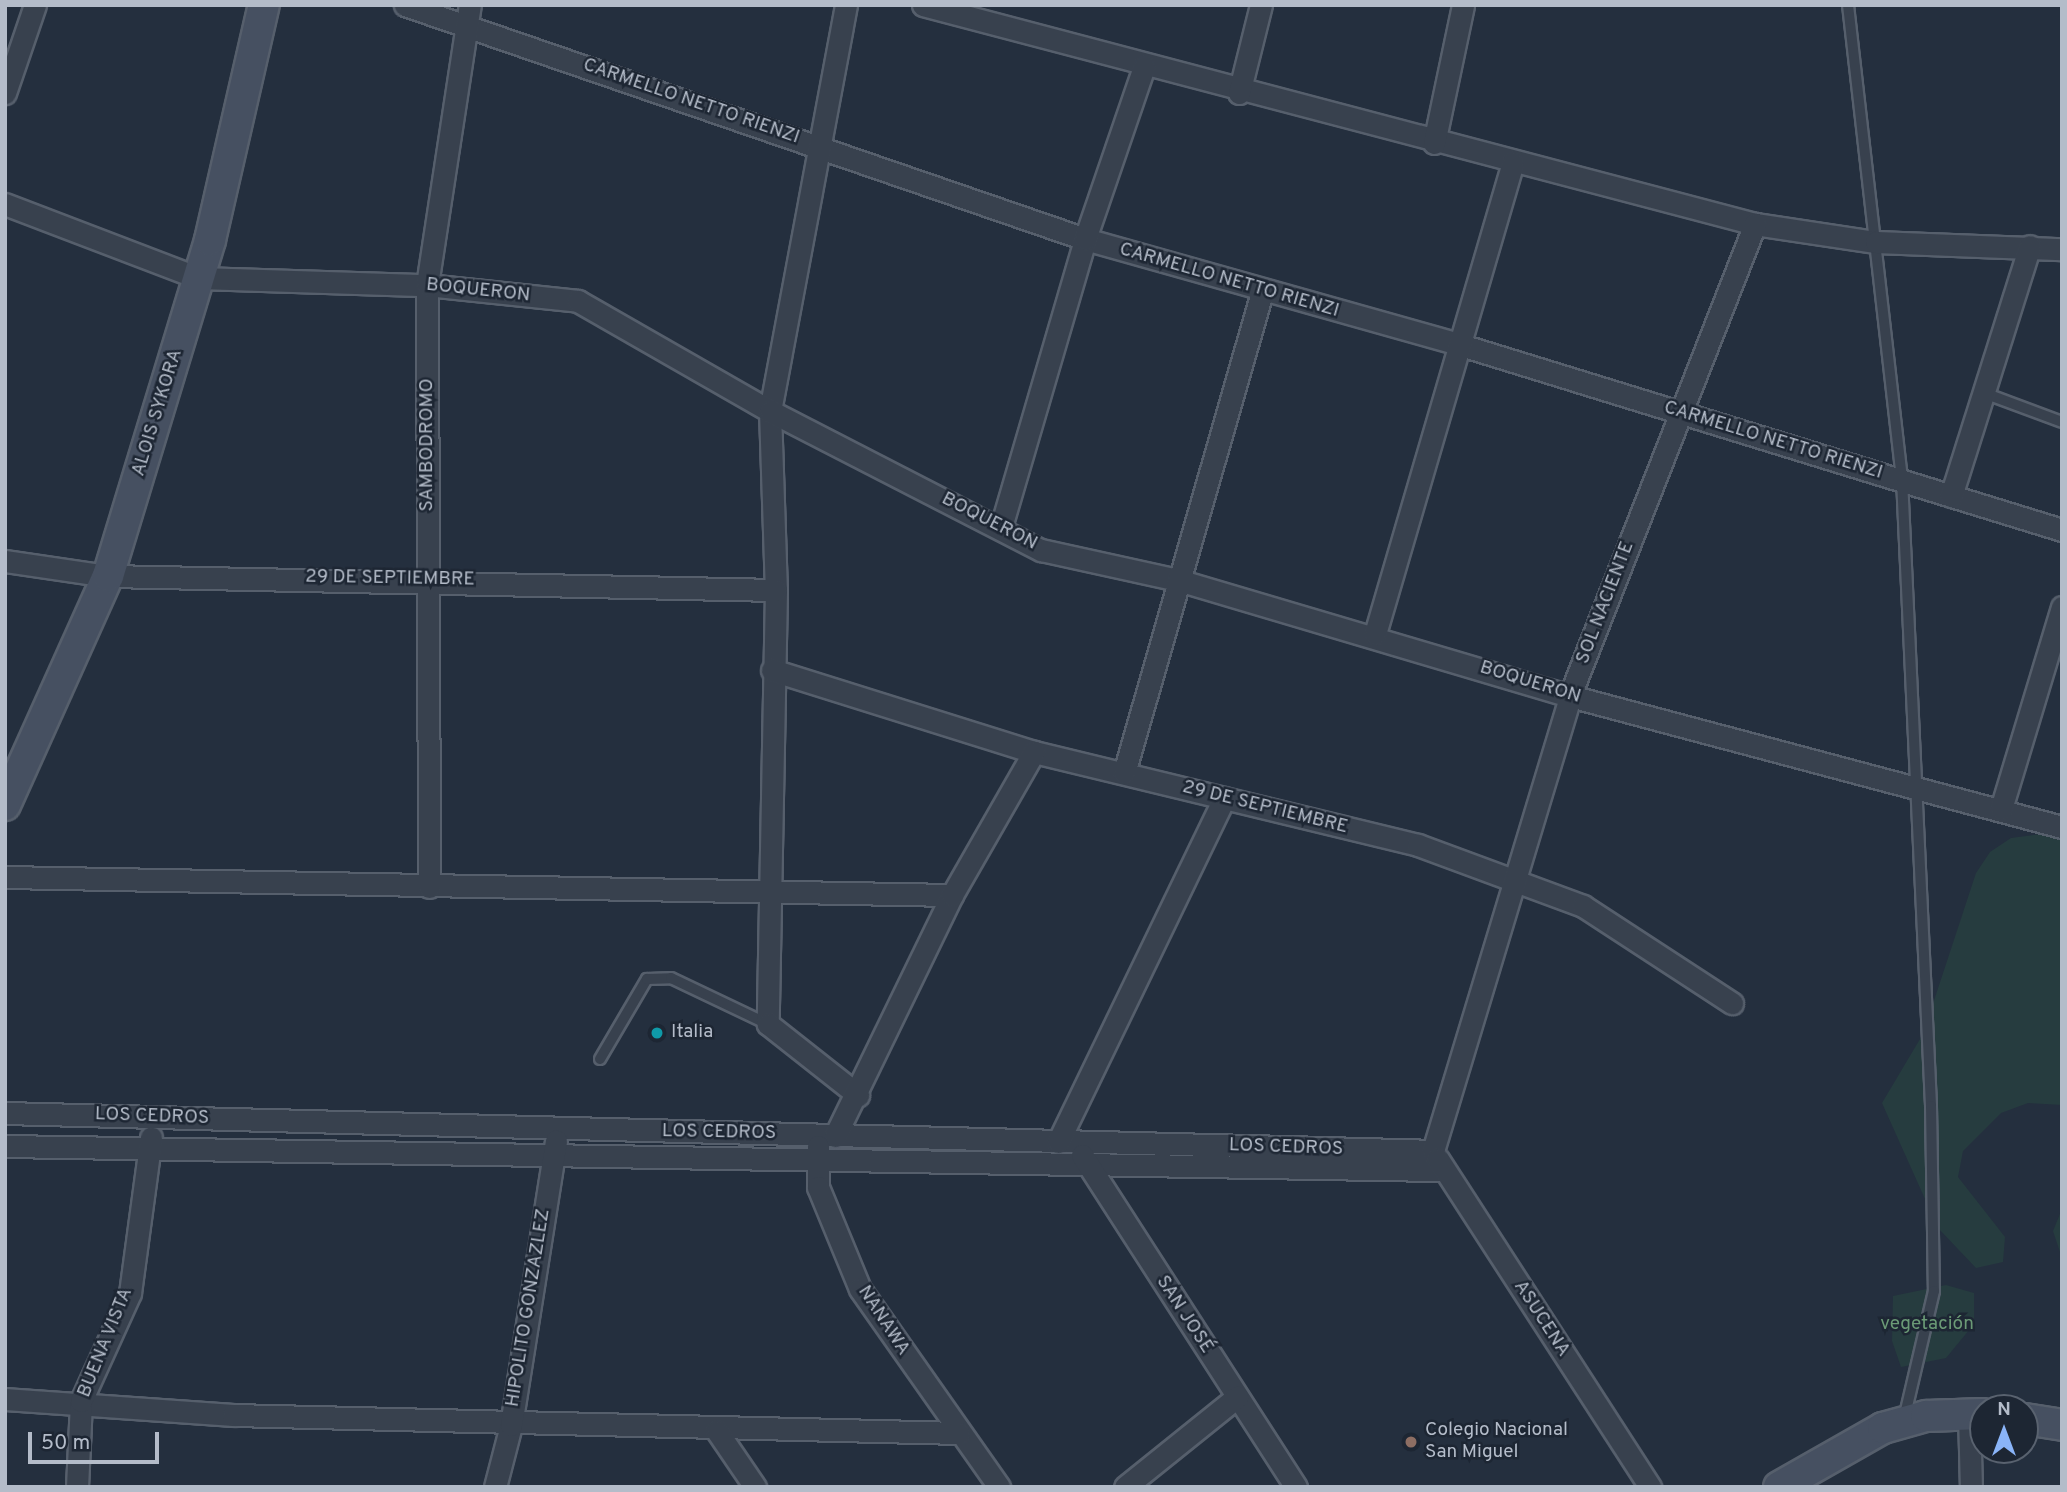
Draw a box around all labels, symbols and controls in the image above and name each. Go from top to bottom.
street label: CARMELLO NETTO RIENZI [580,54,802,150]
street label: CARMELLO NETTO RIENZI [1117,239,1341,323]
street label: BOQUERON [425,274,531,308]
street label: ALOIS SYKORA [128,347,188,479]
street label: SAMBODROMO [417,378,439,512]
street label: CARMELLO NETTO RIENZI [1661,397,1885,485]
street label: BOQUERON [937,488,1041,556]
street label: SOL NACIENTE [1572,538,1640,668]
street label: 29 DE SEPTIEMBRE [305,566,475,592]
street label: BOQUERON [1477,657,1583,709]
street label: 29 DE SEPTIEMBRE [1180,776,1350,840]
place label: Italia [671,1022,713,1044]
marker: Italia [649,1025,665,1041]
street label: LOS CEDROS [94,1104,210,1130]
street label: LOS CEDROS [662,1121,776,1145]
street label: LOS CEDROS [1228,1135,1344,1161]
street label: HIPOLITO GONZAZLEZ [502,1207,556,1409]
street label: SAN JOSÉ [1150,1272,1218,1358]
street label: ASUCENA [1508,1277,1574,1361]
street label: NANAWA [852,1282,914,1360]
street label: BUENA VISTA [73,1284,139,1402]
park label: vegetación [1880,1314,1974,1336]
north arrow [1969,1394,2039,1464]
text: N [1997,1398,2011,1422]
scale bar [32,1418,163,1462]
place label: Colegio Nacional San Miguel [1425,1420,1568,1464]
text: 50 m [41,1430,90,1457]
marker: Colegio Nacional San Miguel [1403,1434,1419,1450]

